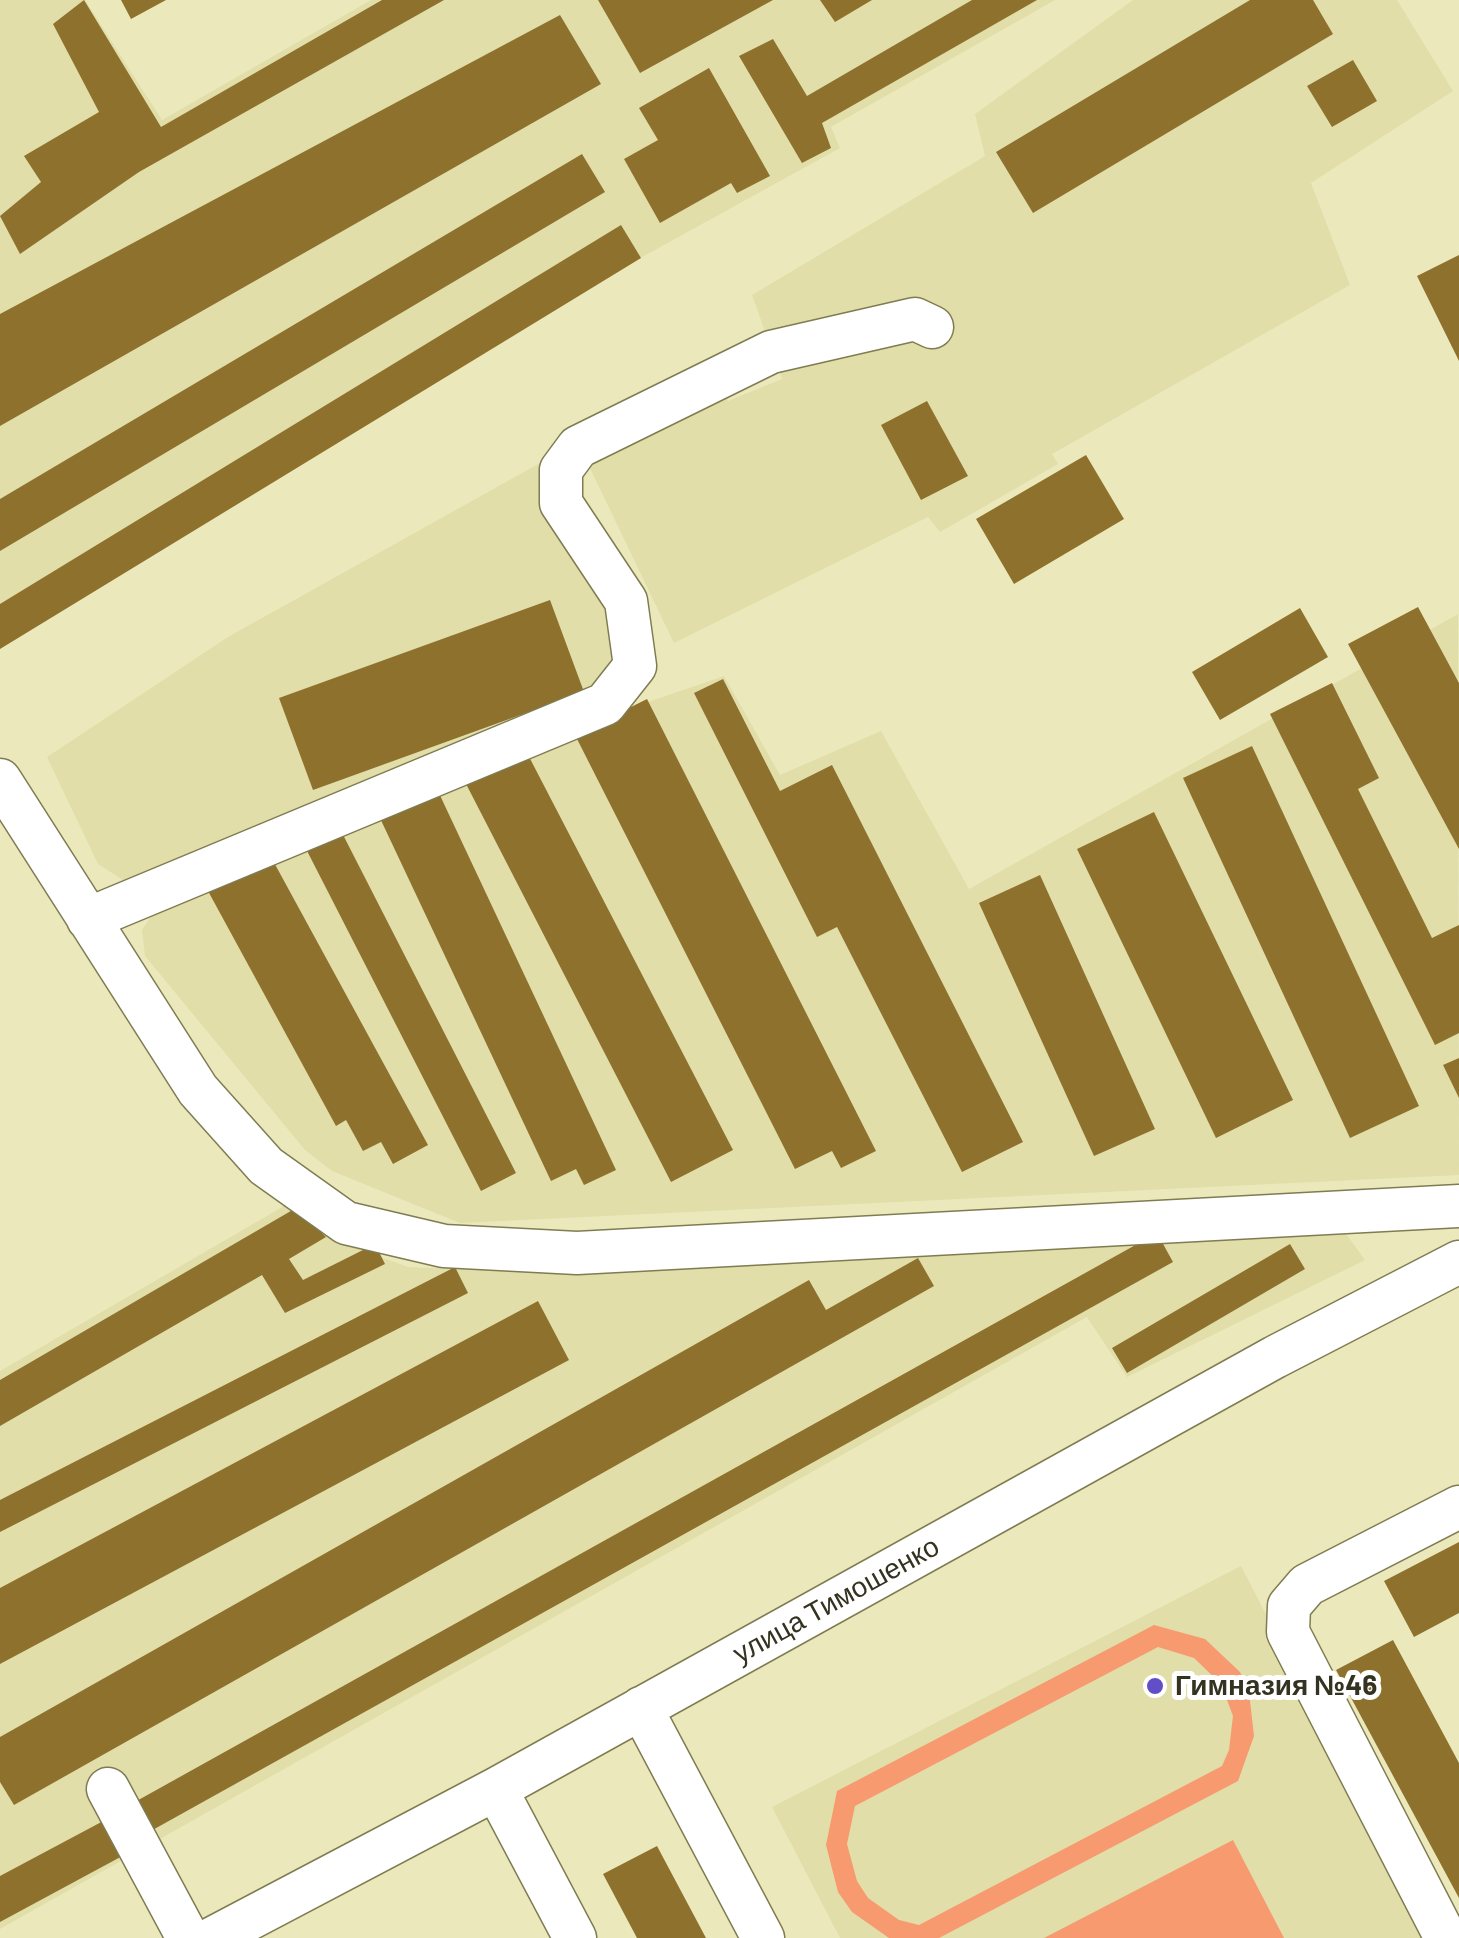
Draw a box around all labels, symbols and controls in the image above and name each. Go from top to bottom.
street label: улица Тимошенко [727,1529,945,1671]
place label: Гимназия №46 [1175,1669,1377,1703]
marker: Гимназия №46 [1144,1675,1166,1697]

